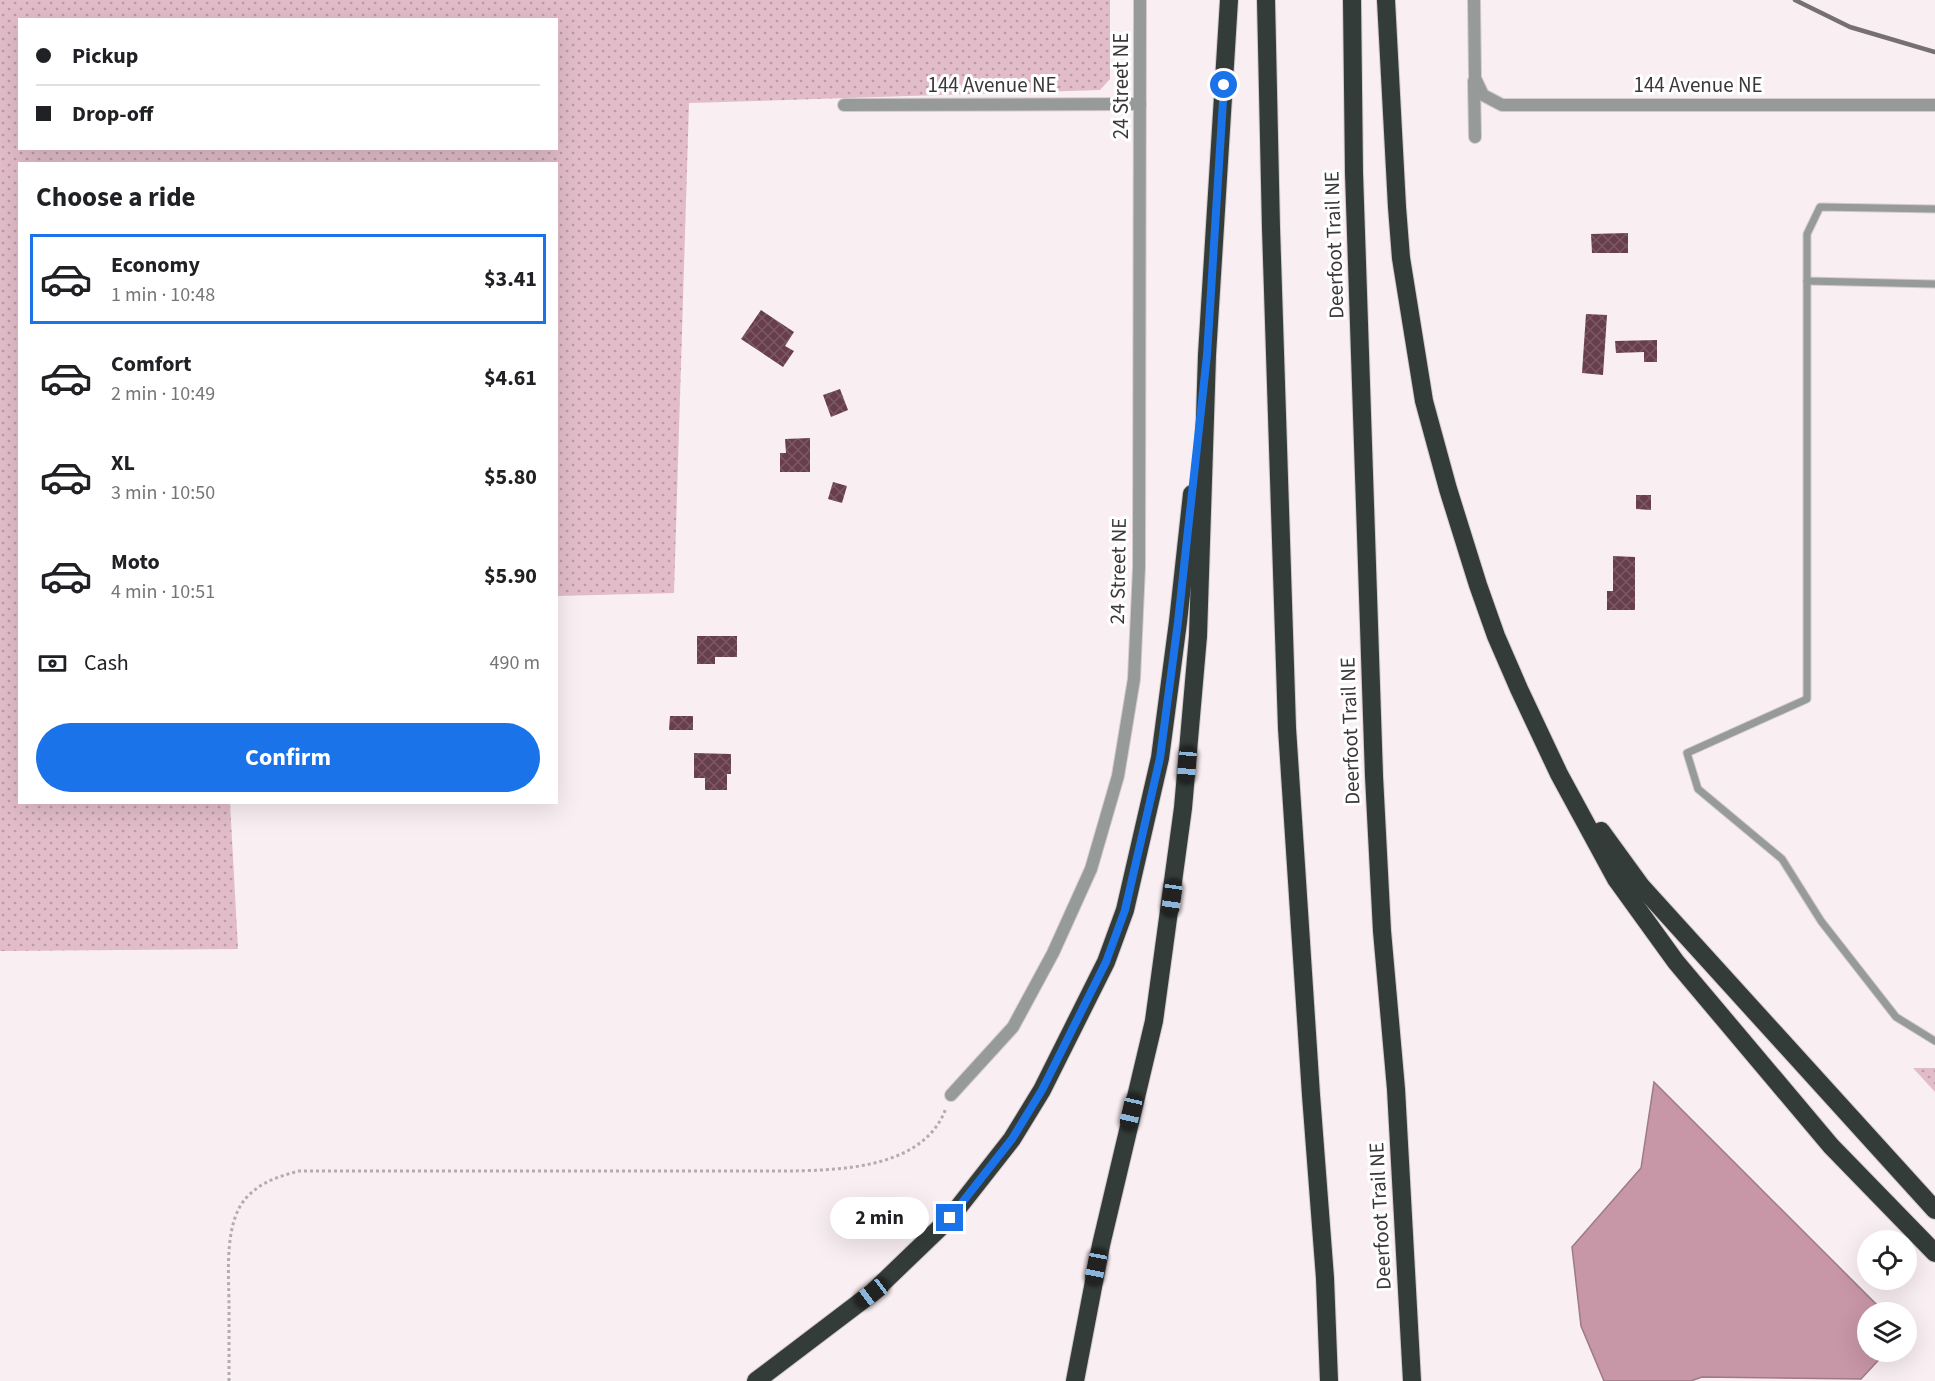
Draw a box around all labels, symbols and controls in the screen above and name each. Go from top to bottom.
street label: 24 Street NE [1106,33,1136,139]
text: Pickup [72,40,138,72]
street label: 144 Avenue NE [927,70,1057,100]
street label: 144 Avenue NE [1633,70,1763,100]
route start [1210,71,1237,98]
text: Drop-off [72,98,153,130]
street label: Deerfoot Trail NE [1316,171,1352,319]
text: Choose a ride [36,178,196,217]
text: Economy [111,249,200,281]
icon: car [39,252,93,306]
text: $3.41 [484,263,537,295]
text: 1 min · 10:48 [111,281,215,309]
text: Comfort [111,348,192,380]
icon: car [39,351,93,405]
text: $4.61 [484,362,537,394]
text: 2 min · 10:49 [111,380,215,408]
text: XL [111,447,135,479]
icon: car [39,450,93,504]
text: $5.80 [484,461,537,493]
text: 3 min · 10:50 [111,479,215,507]
street label: 24 Street NE [1102,517,1134,625]
text: Moto [111,546,160,578]
icon: car [39,549,93,603]
text: $5.90 [484,560,537,592]
text: 4 min · 10:51 [111,578,215,606]
icon: cash [36,647,69,680]
text: Cash [84,647,129,679]
text: 490 m [490,649,540,677]
street label: Deerfoot Trail NE [1332,657,1368,805]
button: Confirm [36,723,540,792]
car [1176,746,1198,784]
car [1161,879,1183,917]
car [1118,1092,1144,1132]
street label: Deerfoot Trail NE [1361,1141,1399,1291]
callout: 2 min [830,1197,929,1239]
text: 2 min [855,1204,904,1232]
route end [936,1204,963,1231]
map controls [1857,1230,1917,1362]
button: locate [1857,1230,1917,1290]
car [1084,1248,1108,1286]
car [852,1275,892,1311]
button: layers [1857,1302,1917,1362]

